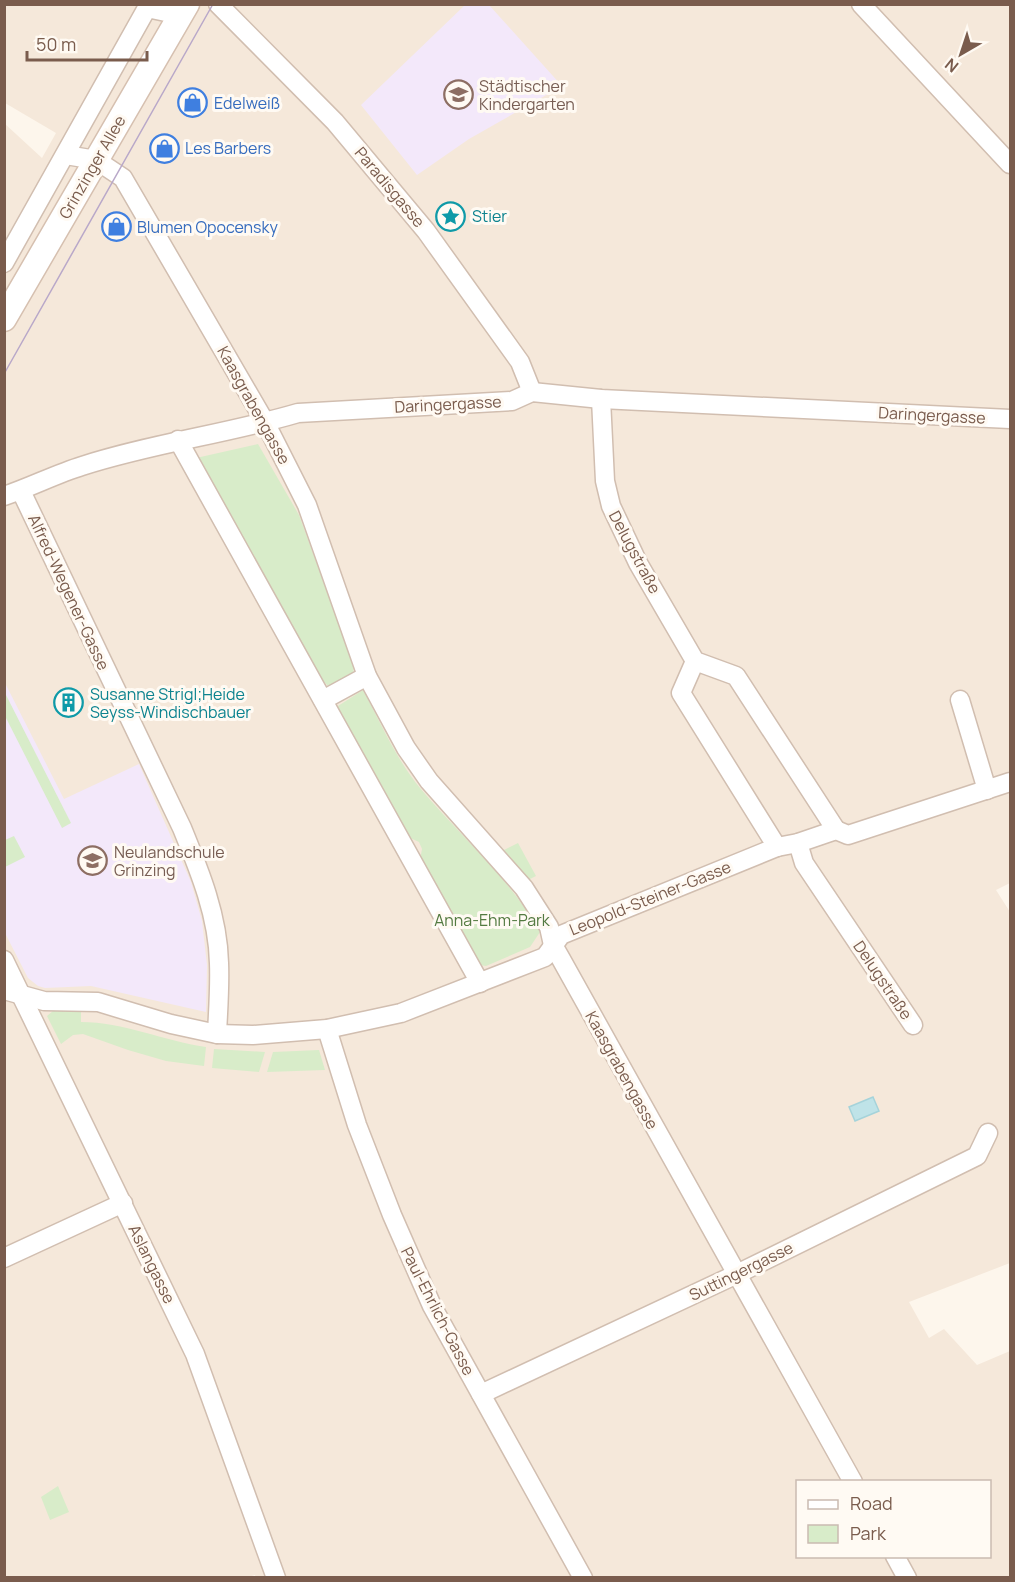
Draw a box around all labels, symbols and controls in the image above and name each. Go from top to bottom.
scale bar [27,24,147,62]
north arrow [931,24,991,84]
text: 50 m [36,32,76,56]
text: N [940,53,963,78]
place label: Städtischer Kindergarten [479,75,575,115]
school or university icon: Städtischer Kindergarten [442,79,474,111]
shop icon: Edelweiß [177,87,209,119]
place label: Edelweiß [214,92,280,114]
street label: Grinzinger Allee [53,111,131,223]
shop icon: Les Barbers [148,132,180,164]
place label: Les Barbers [185,137,271,159]
street label: Paradisgasse [350,142,430,232]
place icon: Stier [435,200,467,232]
place label: Stier [472,205,507,227]
shop icon: Blumen Opocensky [100,211,132,243]
place label: Blumen Opocensky [137,216,278,238]
street label: Kaasgrabengasse [212,342,296,468]
street label: Daringergasse [394,390,502,418]
street label: Daringergasse [878,401,986,429]
street label: Delugstraße [604,507,666,597]
street label: Alfred-Wegener-Gasse [23,511,115,673]
place label: Susanne Strigl;Heide Seyss-Windischbauer [90,683,251,723]
building icon: Susanne Strigl;Heide Seyss-Windischbauer [53,687,85,719]
place label: Neulandschule Grinzing [114,841,225,881]
school or university icon: Neulandschule Grinzing [77,845,109,877]
street label: Leopold-Steiner-Gasse [566,855,734,941]
park label: Anna-Ehm-Park [434,909,551,931]
street label: Delugstraße [848,936,918,1024]
street label: Kaasgrabengasse [580,1007,664,1133]
street label: Aslangasse [123,1221,181,1307]
street label: Suttingergasse [685,1236,797,1306]
street label: Paul-Ehrlich-Gasse [396,1243,480,1379]
legend [796,1480,991,1558]
text: Road [850,1491,893,1515]
text: Park [850,1521,887,1545]

